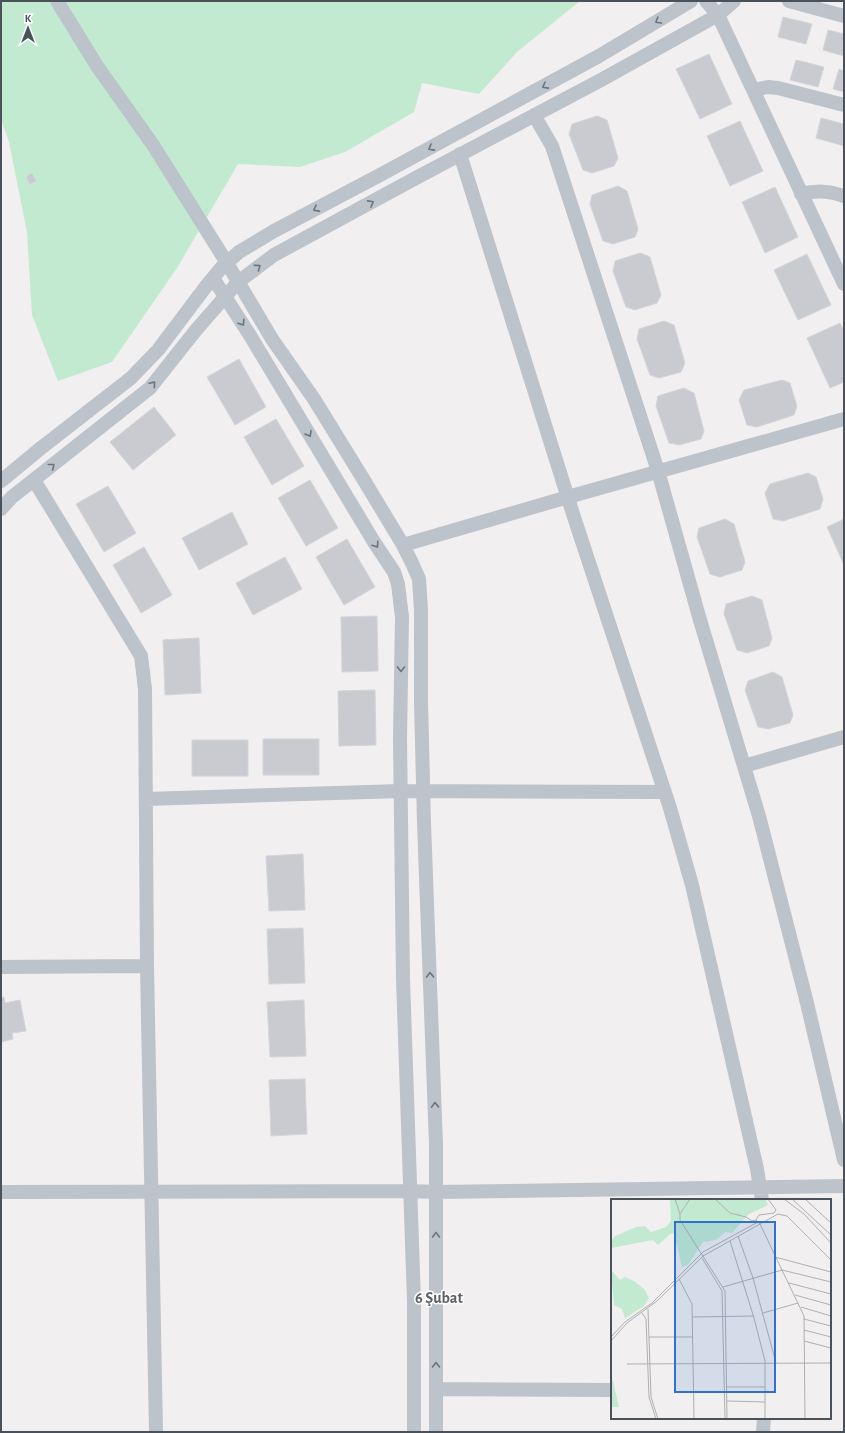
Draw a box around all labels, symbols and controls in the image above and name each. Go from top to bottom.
north arrow [8,8,48,48]
text: K [25,13,32,24]
one-way arrow [655,16,662,24]
one-way arrow [542,81,549,88]
one-way arrow [428,143,435,150]
one-way arrow [367,200,374,207]
one-way arrow [313,204,320,211]
one-way arrow [254,264,261,272]
one-way arrow [237,319,244,326]
one-way arrow [148,381,156,389]
one-way arrow [304,430,312,437]
one-way arrow [47,463,54,470]
one-way arrow [371,541,379,548]
one-way arrow [397,666,405,672]
one-way arrow [426,972,434,978]
one-way arrow [431,1102,439,1108]
inset map [611,1199,831,1419]
one-way arrow [432,1232,440,1238]
district label: 6 Şubat [415,1290,464,1306]
one-way arrow [432,1362,440,1368]

